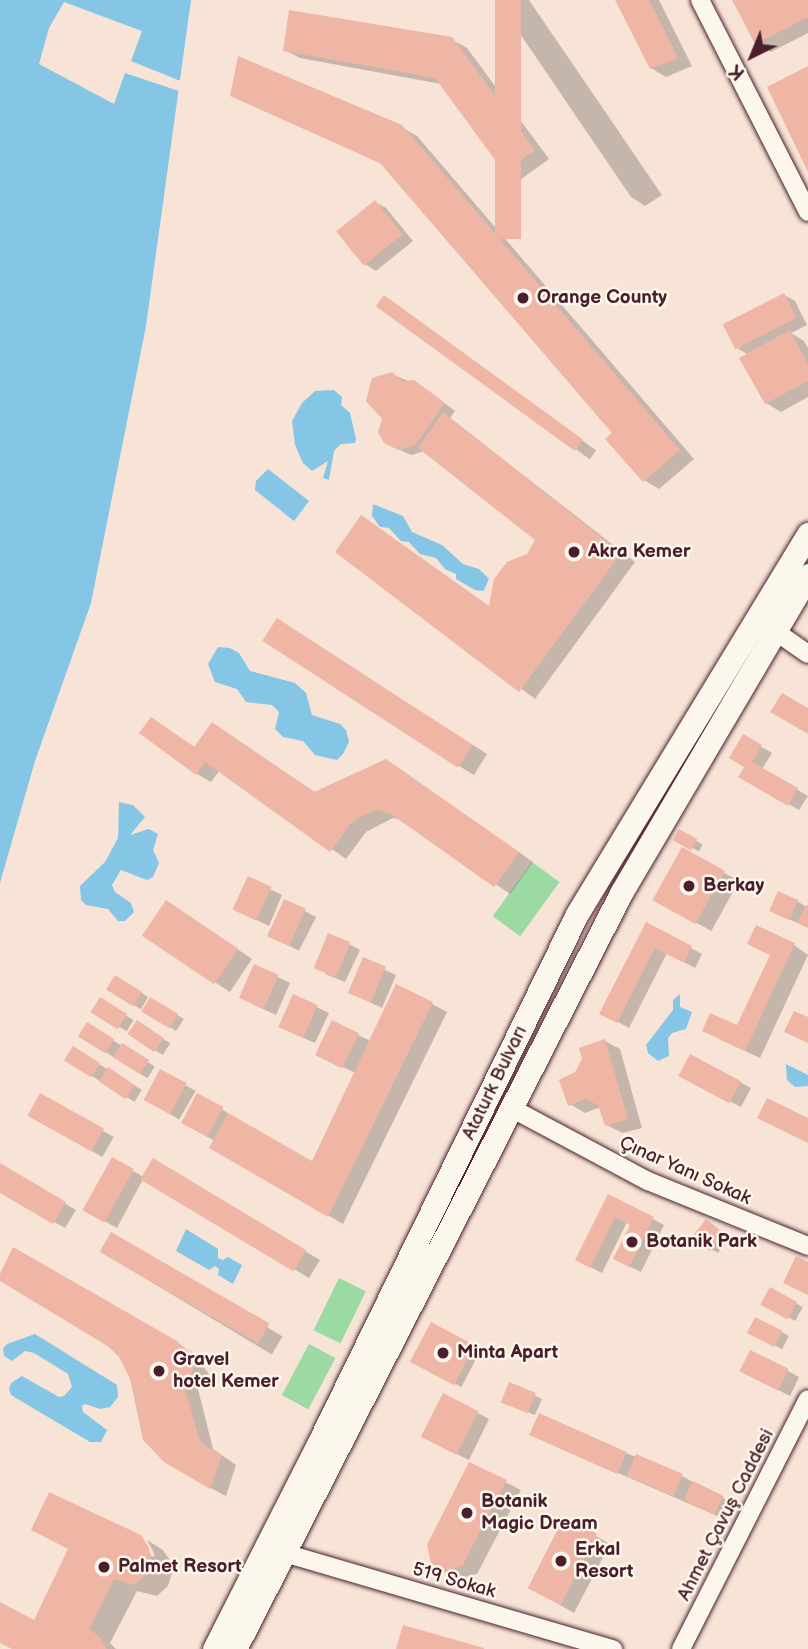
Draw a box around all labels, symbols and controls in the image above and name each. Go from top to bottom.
north arrow [717,21,787,91]
text: K [725,59,750,85]
place label: Orange County [537,287,667,309]
marker: Orange County [515,290,531,306]
place label: Akra Kemer [588,541,690,563]
marker: Akra Kemer [566,544,582,560]
place label: Berkay [703,875,764,897]
marker: Berkay [681,878,697,894]
street label: Ataturk Bulvarı [458,1022,532,1144]
street label: Çınar Yanı Sokak [615,1131,755,1211]
place label: Botanik Park [646,1231,757,1253]
marker: Botanik Park [624,1234,640,1250]
place label: Minta Apart [457,1342,558,1364]
marker: Minta Apart [435,1345,451,1361]
place label: Gravel hotel Kemer [173,1349,279,1393]
marker: Gravel hotel Kemer [151,1363,167,1379]
street label: Ahmet Çavuş Caddesi [673,1425,779,1605]
place label: Botanik Magic Dream [481,1491,598,1535]
marker: Botanik Magic Dream [459,1505,475,1521]
place label: Erkal Resort [575,1539,633,1583]
marker: Erkal Resort [553,1553,569,1569]
place label: Palmet Resort [118,1556,242,1578]
street label: 519 Sokak [410,1558,498,1604]
marker: Palmet Resort [96,1559,112,1575]

